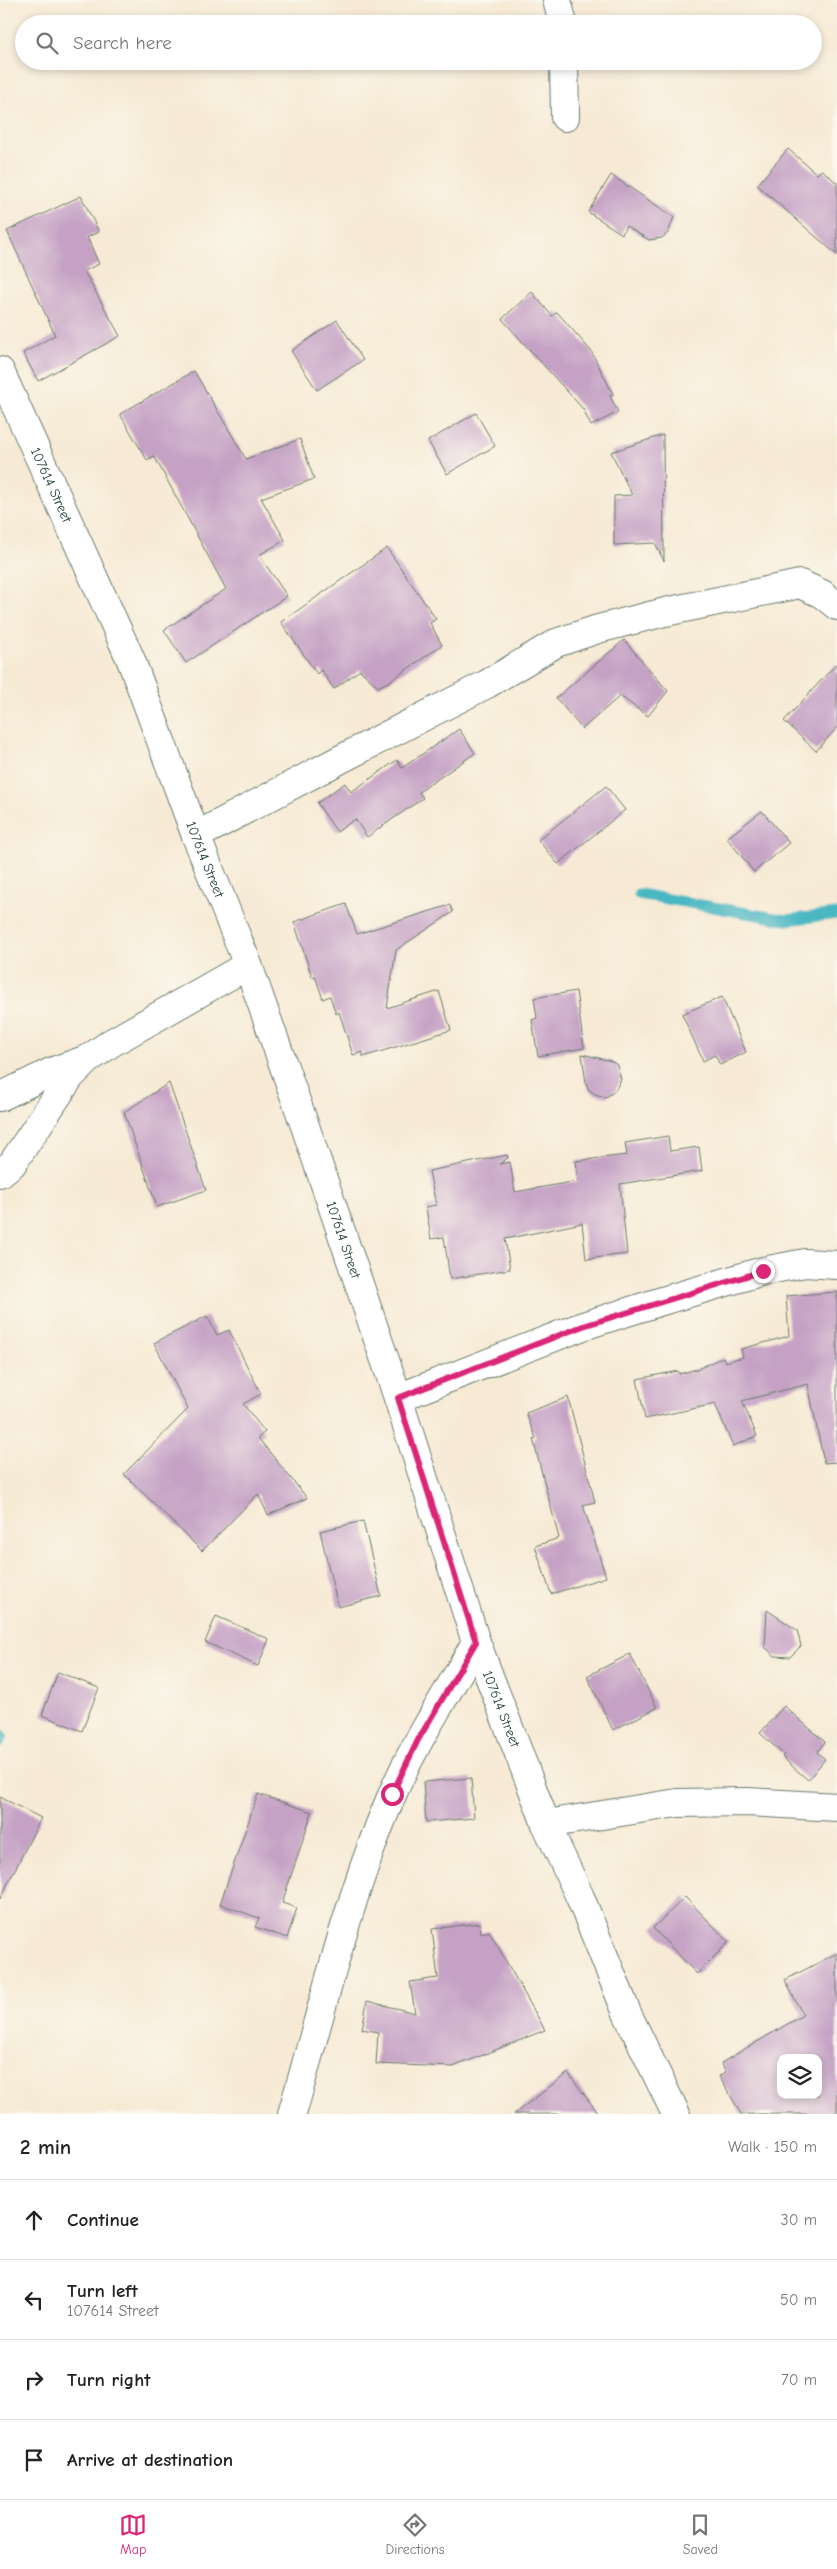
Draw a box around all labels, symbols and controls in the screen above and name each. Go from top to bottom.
search box [15,15,822,70]
icon: search [33,29,61,57]
text: Search here [73,32,172,54]
street label: 107614 Street [27,445,76,526]
street label: 107614 Street [182,819,228,901]
street label: 107614 Street [322,1199,365,1282]
route end [752,1260,775,1283]
street label: 107614 Street [479,1668,524,1750]
route start [381,1783,404,1806]
map controls [777,2054,822,2099]
button: layers [777,2054,822,2099]
text: 2 min [20,2135,71,2159]
text: Walk · 150 m [728,2138,817,2156]
icon: ahead [20,2206,48,2234]
text: Continue [67,2209,139,2231]
text: 30 m [781,2211,817,2229]
text: Turn left [67,2280,138,2302]
icon: left [20,2286,48,2314]
text: 50 m [780,2291,817,2309]
text: 107614 Street [67,2302,159,2320]
icon: right [20,2366,48,2394]
text: Turn right [67,2369,151,2391]
text: 70 m [781,2371,817,2389]
icon: arrive [20,2446,48,2474]
text: Arrive at destination [67,2449,233,2471]
tab: Map [119,2511,147,2558]
tab: Directions [385,2511,445,2558]
tab: Saved [683,2511,718,2558]

